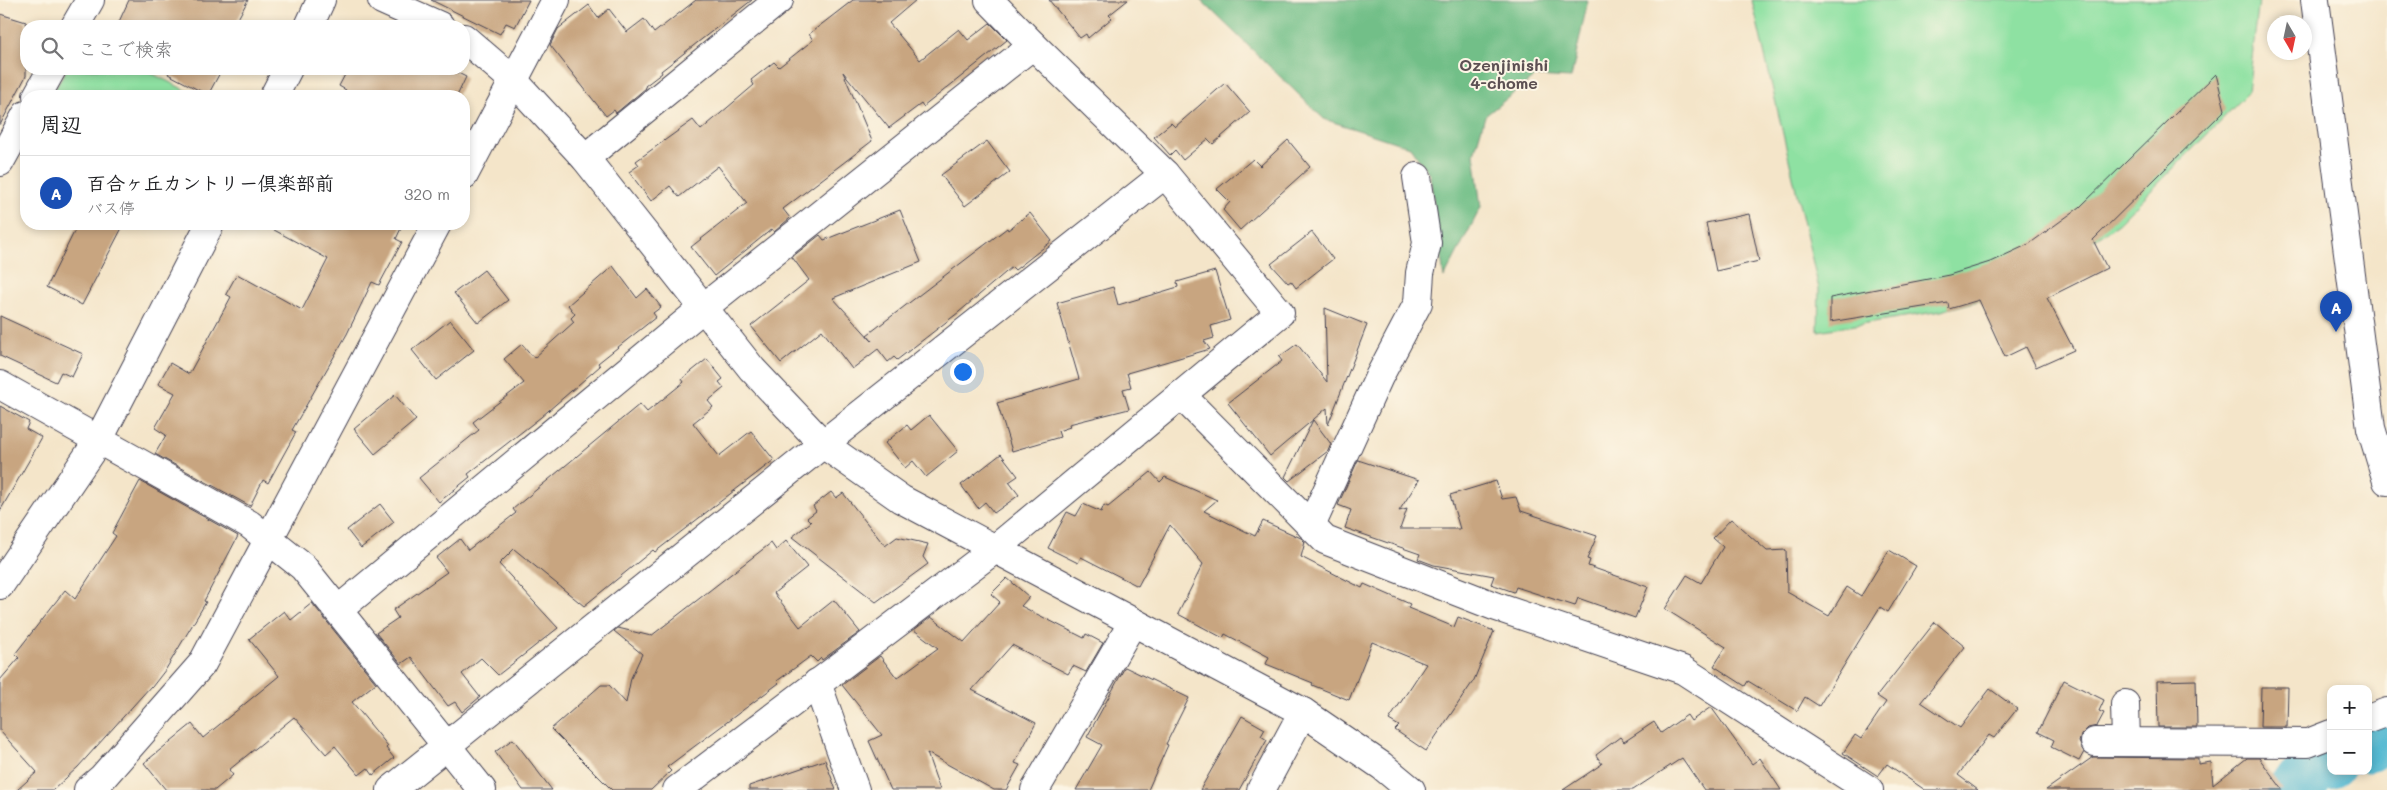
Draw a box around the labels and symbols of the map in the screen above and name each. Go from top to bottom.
north arrow [2267,15,2312,60]
district label: Ozenjinishi 4-chome [1459,54,1549,93]
pin: A [2320,291,2352,332]
your location [950,359,976,385]

